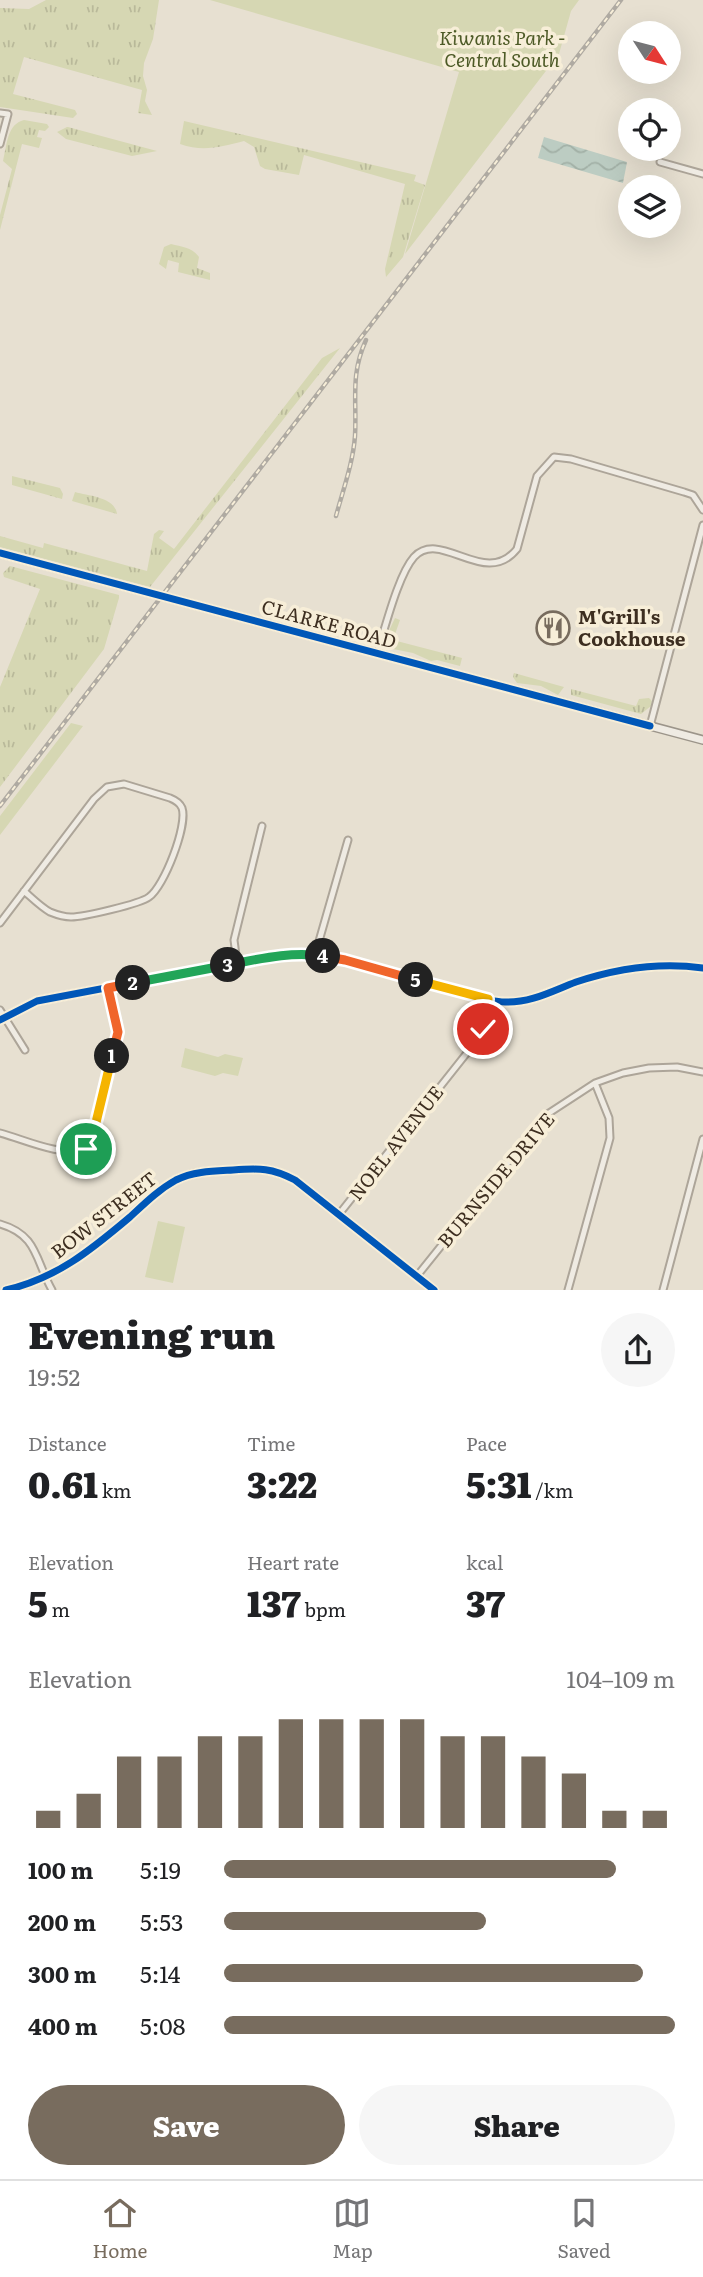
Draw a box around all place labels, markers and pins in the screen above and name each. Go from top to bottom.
place label: M'Grill's Cookhouse [578,602,686,652]
restaurant icon: M'Grill's Cookhouse [534,609,572,647]
pin: 4 [306,939,340,974]
pin: 3 [210,948,246,982]
pin: 5 [398,962,434,998]
pin: 2 [116,965,150,1000]
pin [453,999,513,1059]
pin: 1 [94,1038,130,1074]
pin [56,1119,116,1179]

